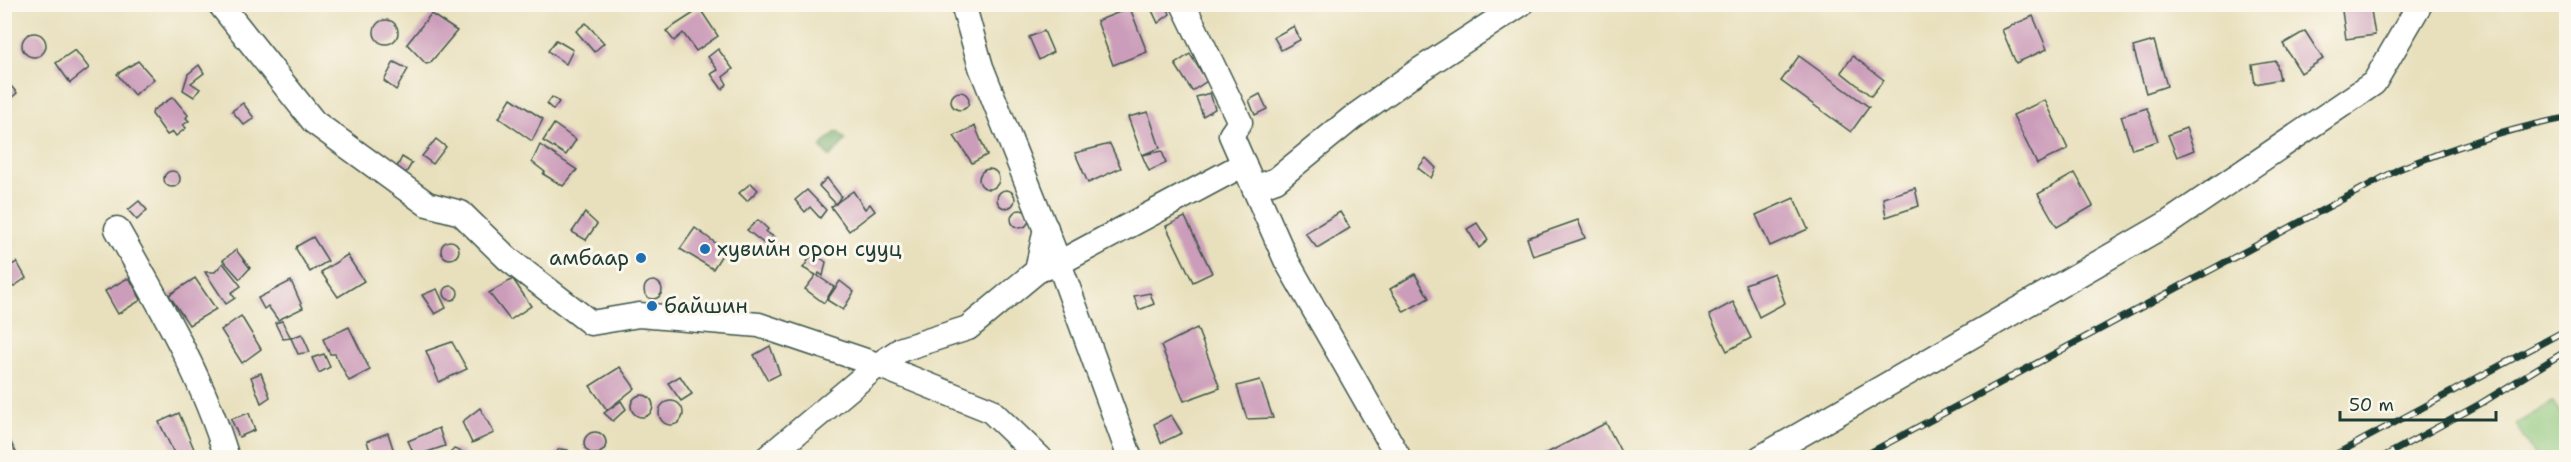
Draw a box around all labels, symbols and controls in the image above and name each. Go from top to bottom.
place label: хувийн орон сууц [717,235,902,263]
marker: хувийн орон сууц [698,242,712,256]
place label: амбаар [549,244,629,272]
marker: амбаар [634,251,648,265]
place label: байшин [664,292,748,320]
marker: байшин [645,299,659,313]
scale bar [2340,384,2496,422]
text: 50 m [2349,393,2394,417]

